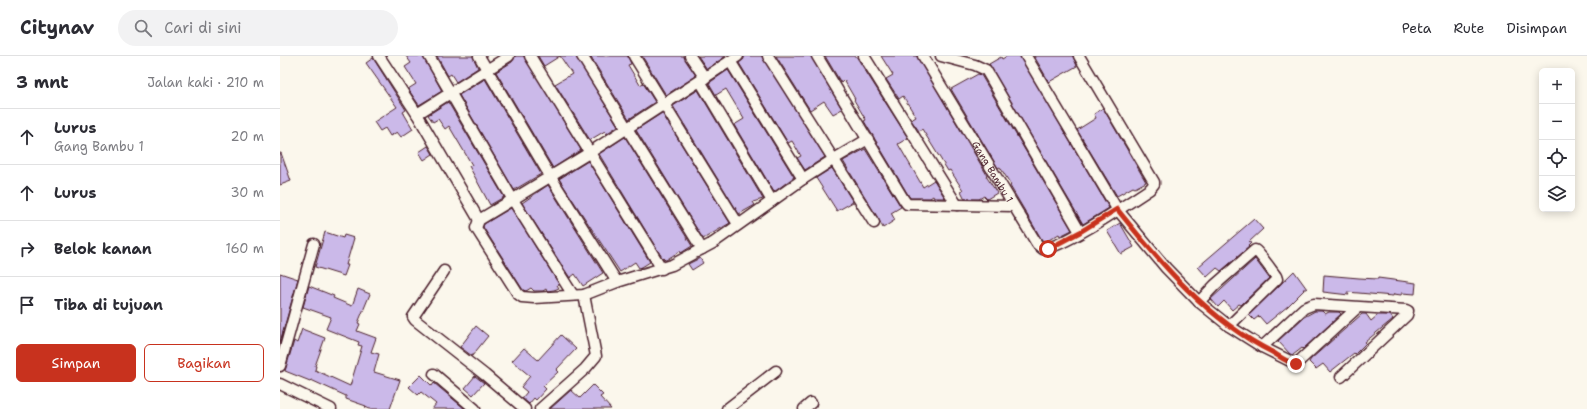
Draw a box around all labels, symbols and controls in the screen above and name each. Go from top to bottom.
search box [118,10,398,46]
text: Citynav [20,15,94,40]
icon: search [132,17,154,39]
text: Cari di sini [164,18,241,38]
text: Peta [1402,19,1431,37]
text: Rute [1453,19,1484,37]
text: Disimpan [1506,19,1567,37]
map controls [1539,68,1575,212]
button: + [1539,68,1575,104]
text: 3 mnt [16,71,69,93]
text: Jalan kaki · 210 m [147,74,264,91]
button: − [1539,104,1575,140]
text: Lurus [54,118,96,138]
icon: ahead [16,126,38,148]
text: 20 m [231,128,264,145]
text: Gang Bambu 1 [54,138,144,155]
street label: Gang Bambu 1 [969,139,1016,205]
button: locate [1539,140,1575,176]
button: layers [1539,176,1575,212]
icon: ahead [16,182,38,204]
text: Lurus [54,183,96,203]
text: 30 m [230,184,264,201]
icon: right [16,238,38,260]
text: Belok kanan [54,239,152,259]
text: 160 m [226,240,264,257]
route start [1039,240,1057,258]
icon: arrive [16,294,38,316]
text: Tiba di tujuan [54,295,163,315]
button: Simpan [16,344,136,382]
button: Bagikan [144,344,264,382]
route end [1287,355,1305,373]

